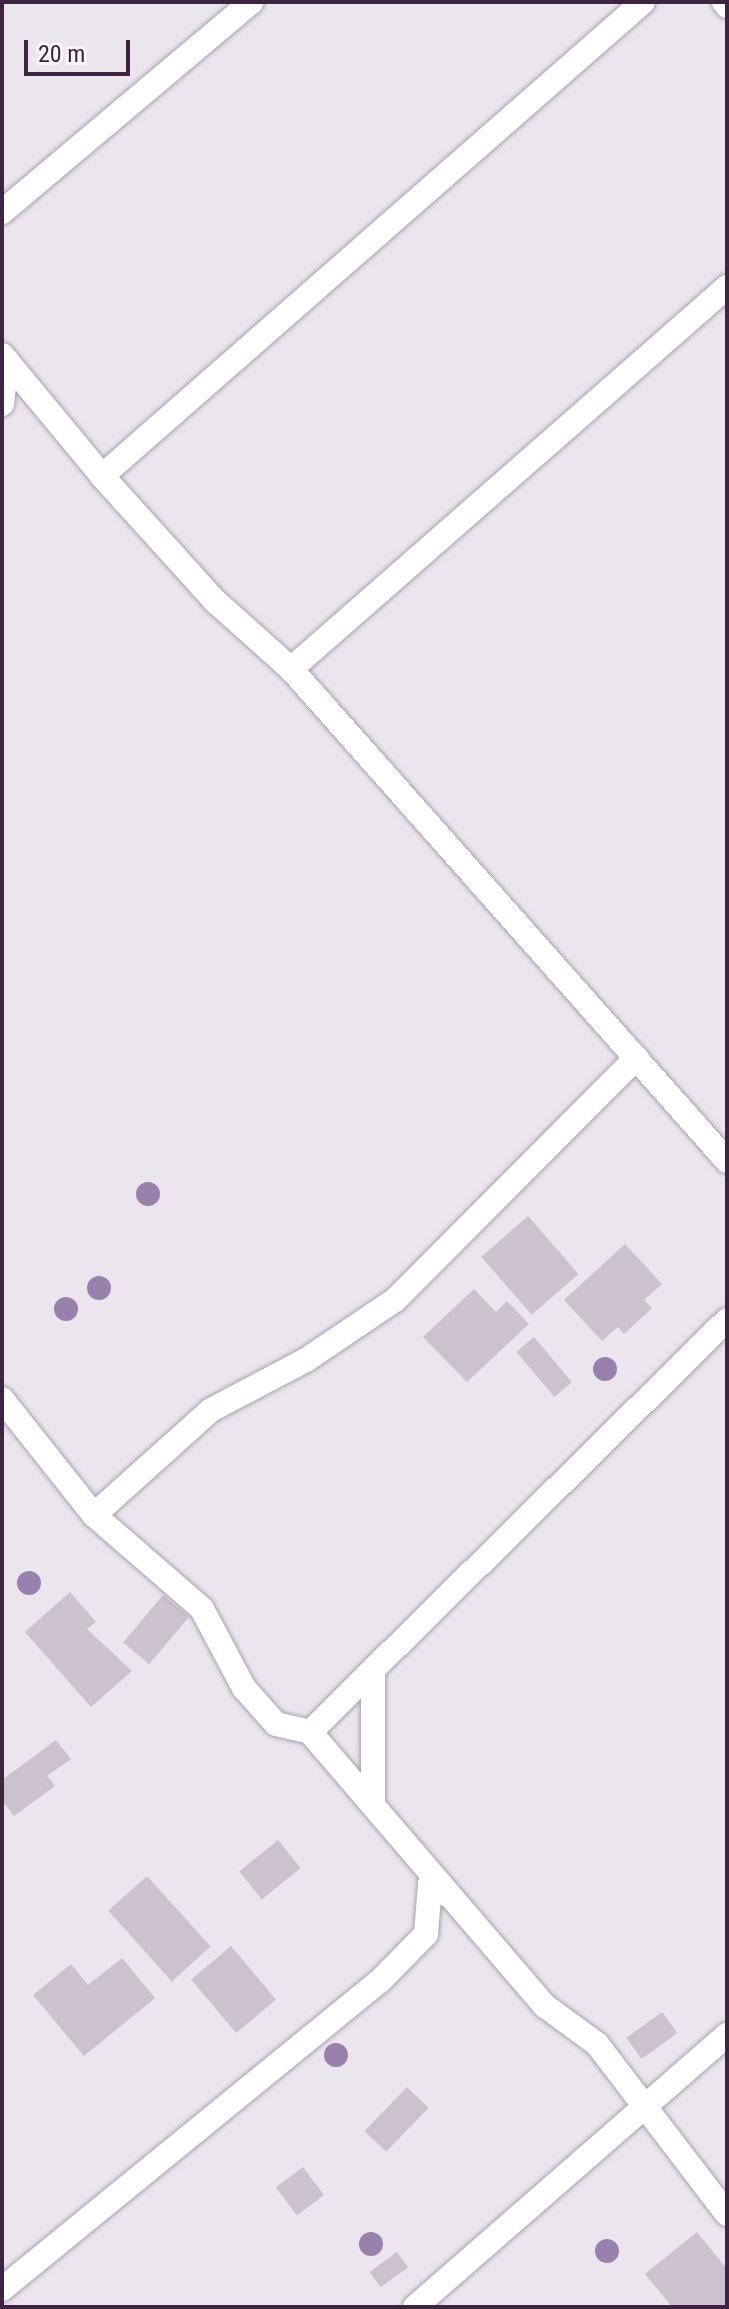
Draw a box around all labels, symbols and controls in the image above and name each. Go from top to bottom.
scale bar [28,24,134,74]
text: 20 m [38,40,85,68]

